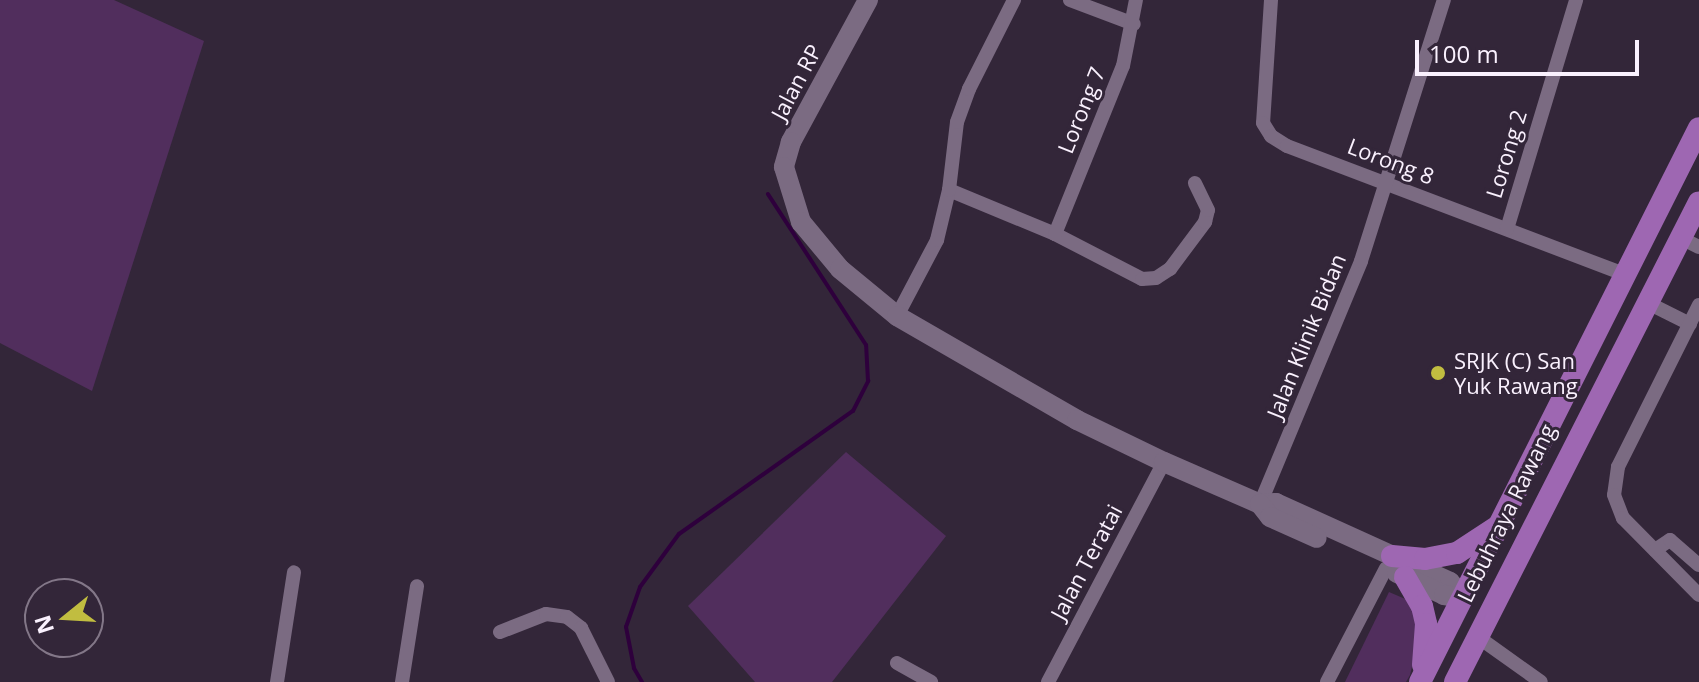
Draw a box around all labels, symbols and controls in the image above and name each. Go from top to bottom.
scale bar [1419,24,1643,74]
text: 100 m [1429,37,1499,70]
street label: Jalan RP [765,40,827,124]
street label: Lorong 7 [1052,63,1110,157]
street label: Lorong 2 [1480,107,1532,201]
street label: Lorong 8 [1344,132,1438,190]
street label: Jalan Klinik Bidan [1261,250,1351,422]
place label: SRJK (C) San Yuk Rawang [1454,347,1578,398]
marker: SRJK (C) San Yuk Rawang [1429,364,1447,382]
street label: Lebuhraya Rawang [1451,420,1561,606]
street label: Jalan Teratai [1045,500,1127,624]
north arrow [24,578,104,658]
text: N [26,612,60,638]

